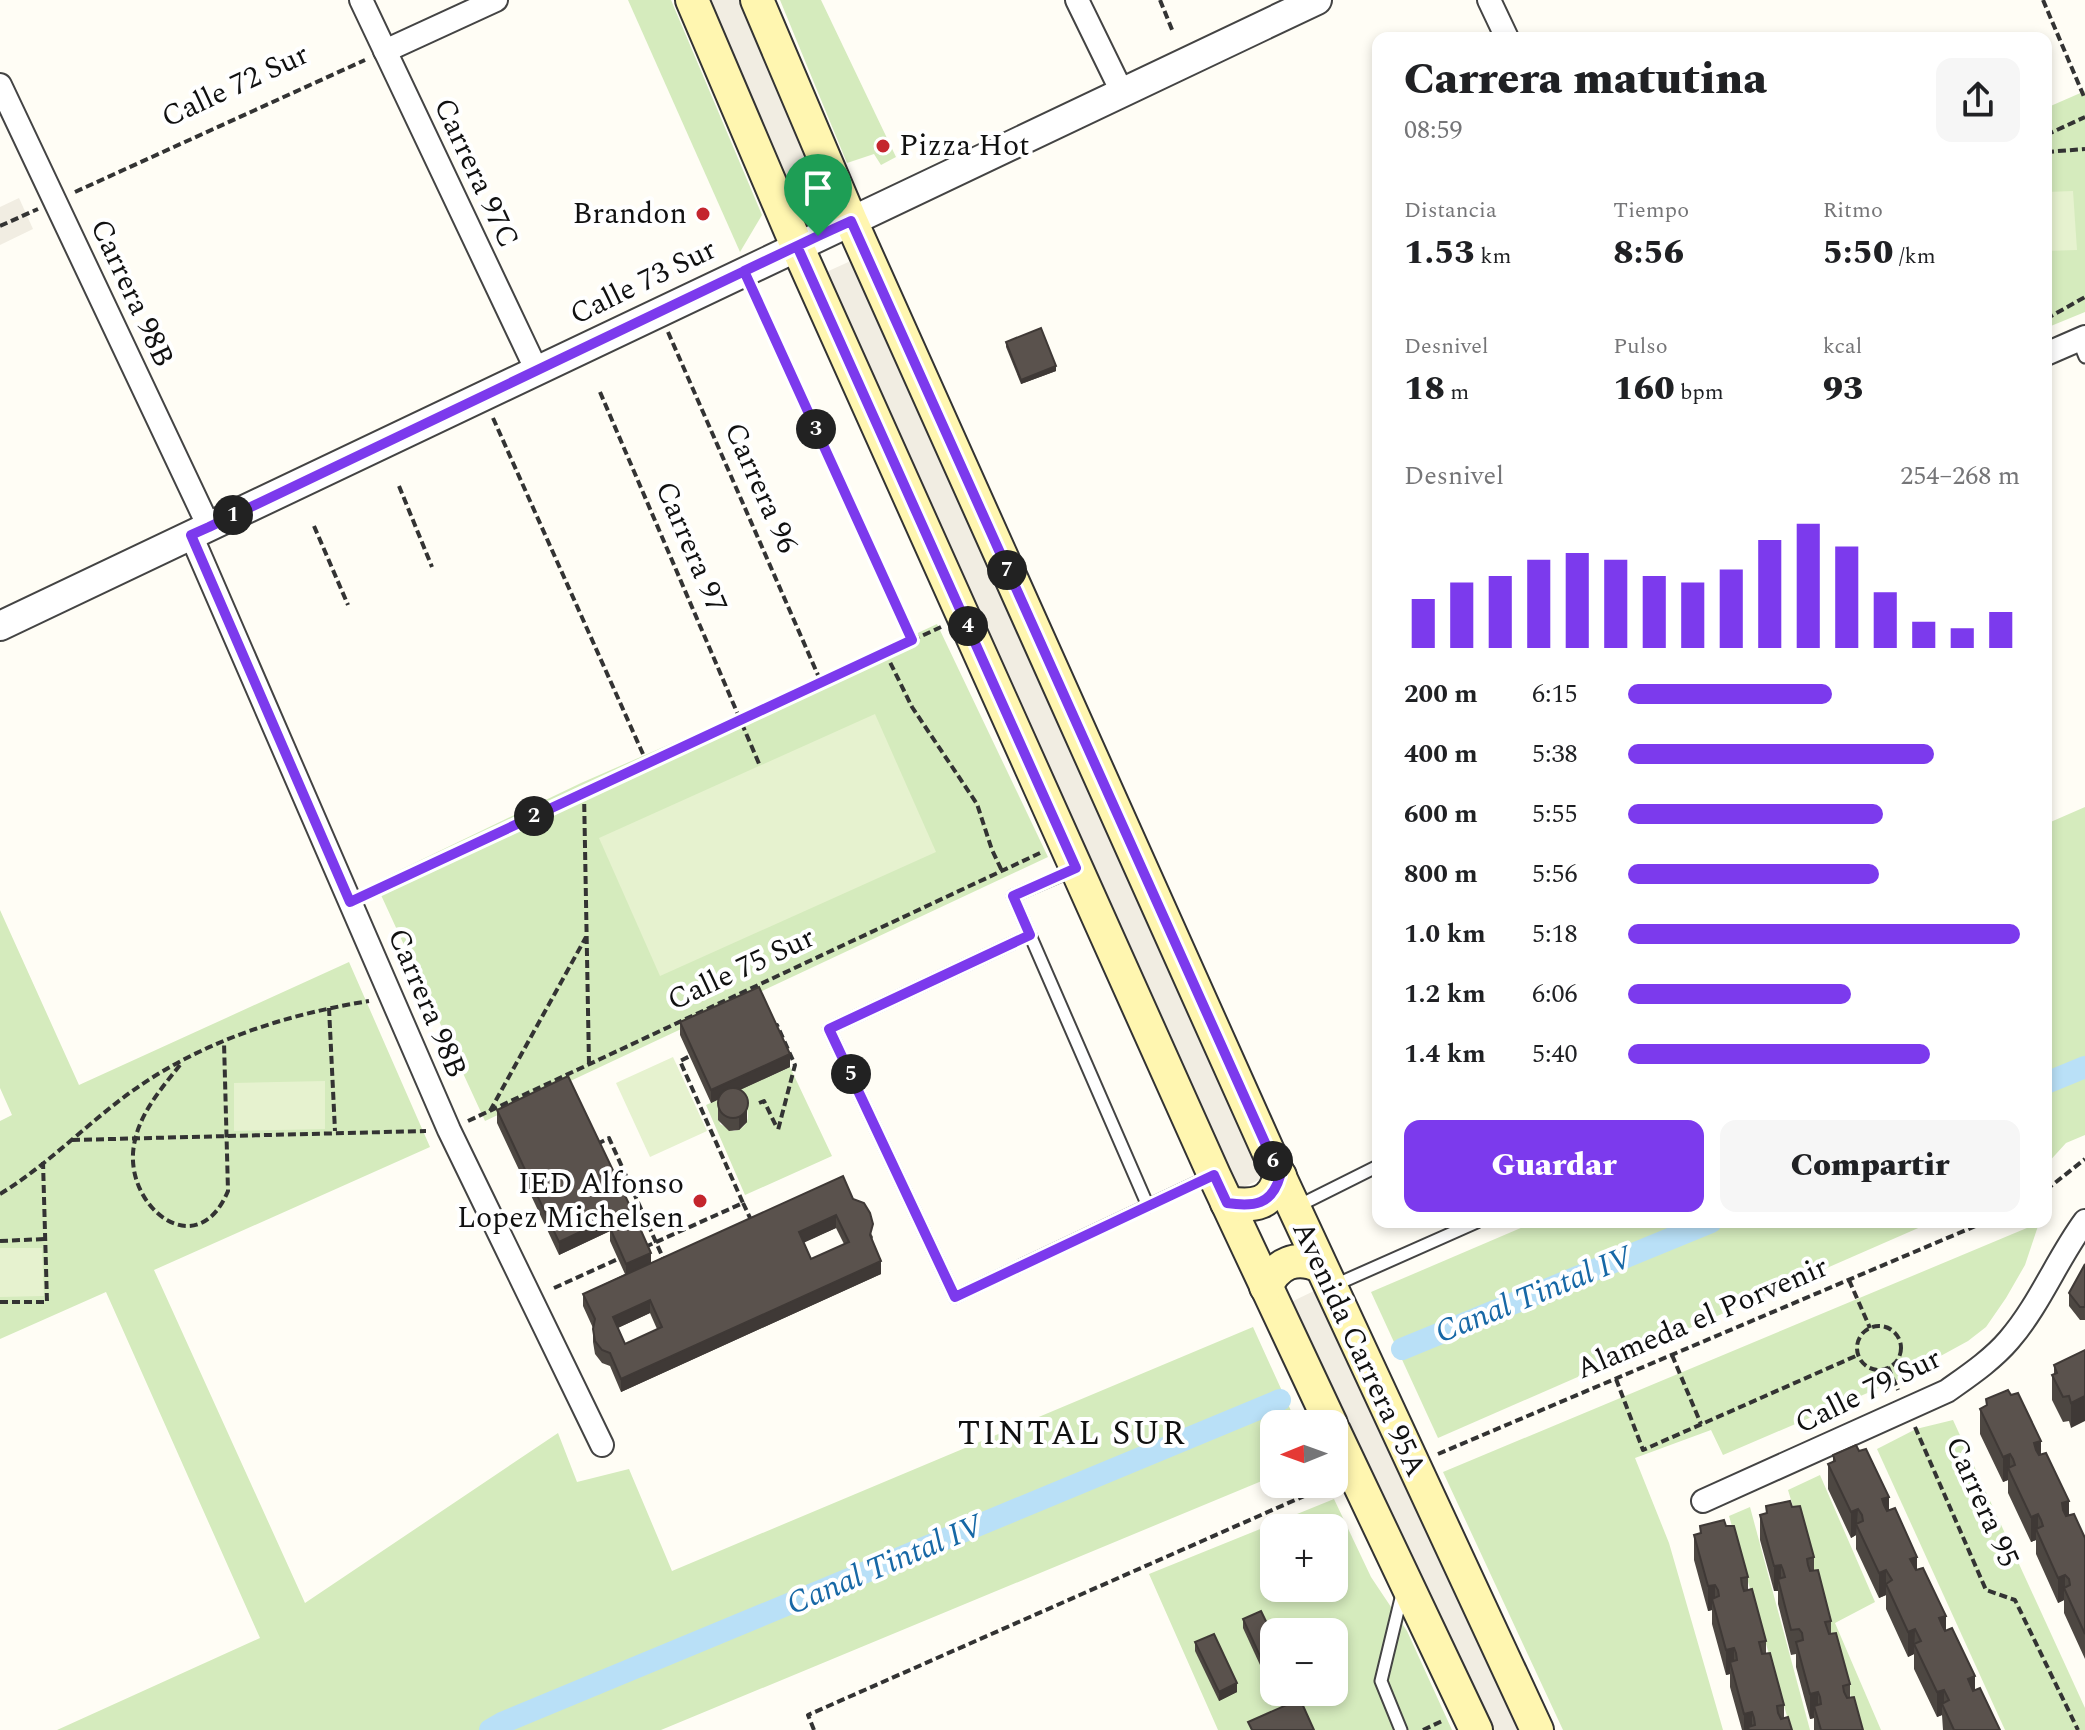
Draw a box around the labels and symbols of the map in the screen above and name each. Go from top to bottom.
street label: Calle 72 Sur [154,32,316,140]
street label: Carrera 97C [421,90,531,256]
place label: Pizza Hot [899,123,1030,169]
marker: Pizza Hot [874,137,892,155]
pin [784,154,852,236]
place label: Brandon [572,191,687,237]
marker: Brandon [694,205,712,223]
street label: Carrera 98B [78,211,186,375]
street label: Calle 73 Sur [562,227,724,337]
pin: 3 [796,409,836,449]
street label: Carrera 96 [712,415,810,561]
street label: Carrera 97 [643,474,739,620]
pin: 1 [213,495,253,535]
pin: 7 [987,550,1027,590]
pin: 4 [948,606,988,646]
pin: 2 [514,796,554,836]
street label: Calle 75 Sur [660,915,822,1023]
street label: Carrera 98B [375,921,479,1085]
pin: 5 [831,1054,871,1094]
pin: 6 [1253,1141,1293,1181]
place label: IED Alfonso Lopez Michelsen [457,1161,684,1241]
marker: IED Alfonso Lopez Michelsen [691,1192,709,1210]
street label: Avenida Carrera 95A [1280,1214,1438,1484]
water label: Canal Tintal IV [1428,1232,1642,1357]
street label: Alameda el Porvenir [1569,1244,1835,1392]
street label: Calle 79 Sur [1787,1336,1949,1446]
district label: TINTAL SUR [958,1408,1186,1460]
north arrow [1260,1410,1348,1498]
street label: Carrera 95 [1933,1429,2031,1575]
water label: Canal Tintal IV [779,1501,992,1628]

